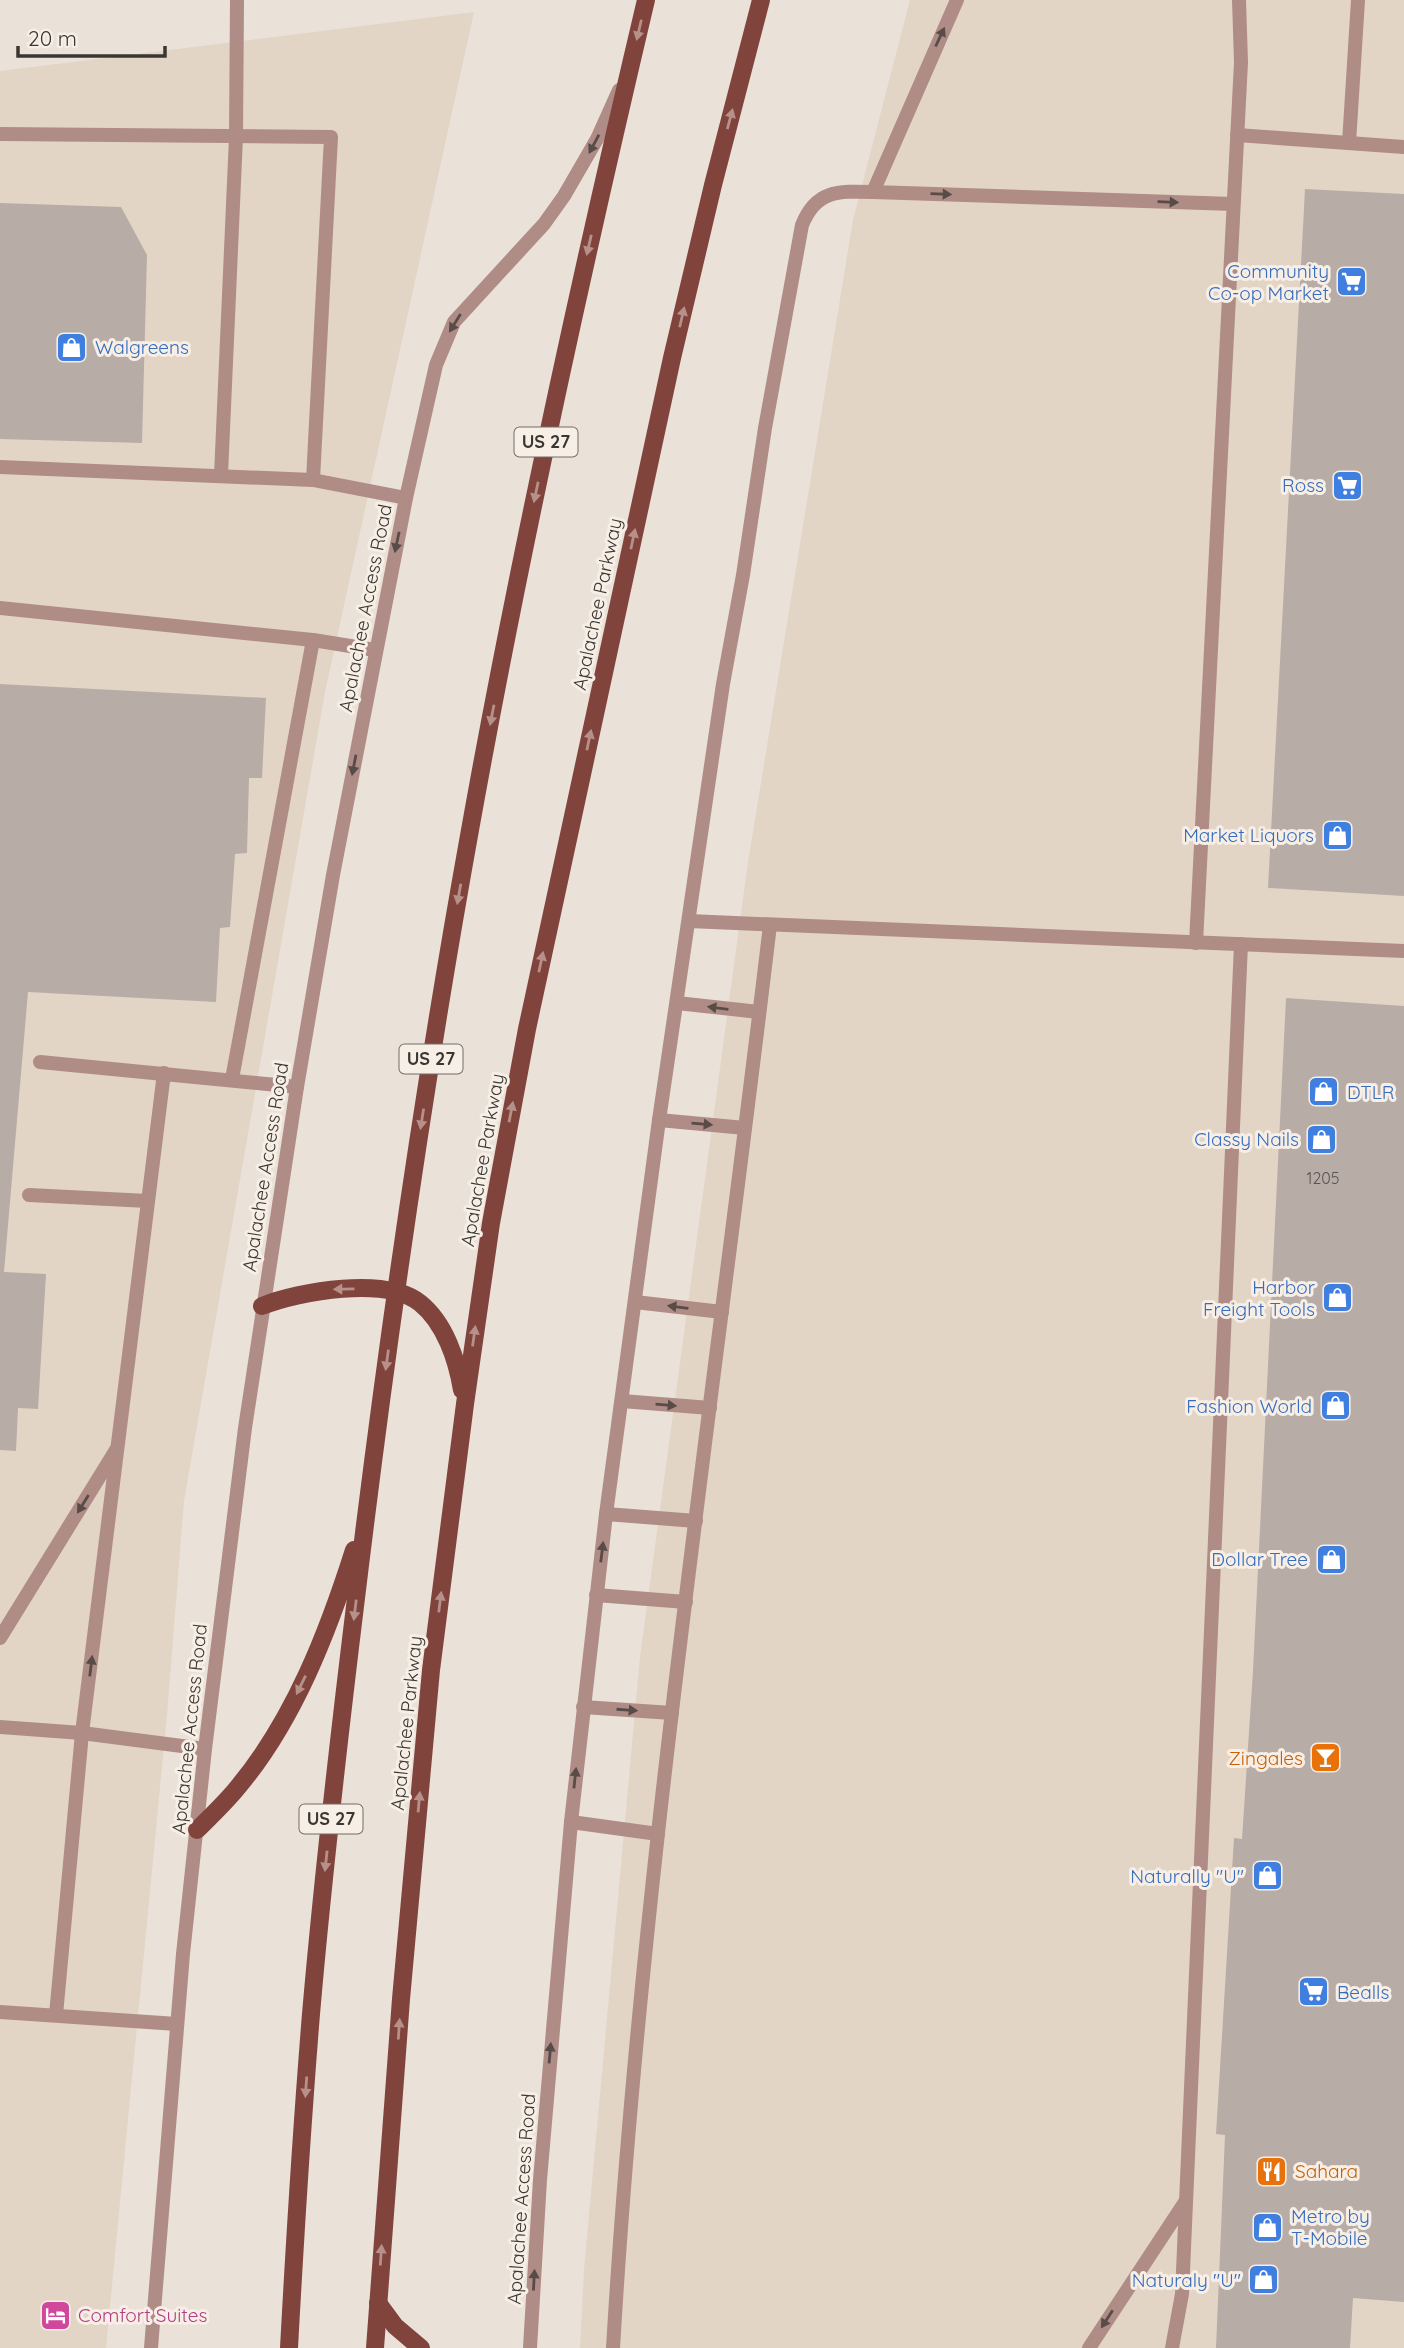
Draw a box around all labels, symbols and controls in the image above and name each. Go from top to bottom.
scale bar [18,14,164,58]
one-way arrow [633,19,644,41]
text: 20 m [28,25,77,51]
one-way arrow [935,27,946,47]
one-way arrow [725,108,736,130]
one-way arrow [588,134,600,154]
one-way arrow [930,189,952,200]
one-way arrow [1158,196,1180,208]
one-way arrow [583,234,594,256]
place label: Community Co-op Market [1208,259,1329,305]
supermarket icon: Community Co-op Market [1335,265,1369,299]
one-way arrow [677,306,688,328]
one-way arrow [448,313,461,332]
shop icon: Walgreens [55,330,89,364]
place label: Walgreens [95,335,189,359]
road number: US 27 [514,428,578,457]
supermarket icon: Ross [1330,468,1364,502]
place label: Ross [1282,473,1324,497]
one-way arrow [530,481,541,503]
street label: Apalachee Access Road [333,502,397,714]
street label: Apalachee Parkway [567,516,627,692]
one-way arrow [627,528,638,550]
one-way arrow [392,531,403,553]
one-way arrow [486,704,497,726]
one-way arrow [584,729,595,751]
one-way arrow [348,754,359,776]
shop icon: Market Liquors [1320,818,1354,852]
place label: Market Liquors [1183,823,1314,847]
one-way arrow [453,883,464,905]
one-way arrow [535,951,546,973]
one-way arrow [707,1002,729,1013]
road number: US 27 [400,1044,462,1074]
street label: Apalachee Access Road [237,1061,293,1273]
street label: Apalachee Parkway [455,1072,509,1248]
shop icon: DTLR [1307,1075,1341,1109]
place label: DTLR [1347,1080,1395,1104]
one-way arrow [506,1101,517,1123]
one-way arrow [416,1108,427,1130]
one-way arrow [692,1119,714,1130]
shop icon: Classy Nails [1305,1122,1339,1156]
place label: Classy Nails [1194,1127,1299,1151]
house number: 1205 [1306,1168,1340,1188]
place label: Harbor Freight Tools [1203,1275,1316,1321]
shop icon: Harbor Freight Tools [1321,1281,1355,1315]
one-way arrow [333,1283,355,1295]
one-way arrow [667,1301,689,1312]
one-way arrow [469,1325,480,1347]
one-way arrow [381,1349,392,1371]
shop icon: Fashion World [1318,1389,1352,1423]
place label: Fashion World [1186,1394,1312,1418]
one-way arrow [655,1400,677,1411]
one-way arrow [76,1495,89,1514]
one-way arrow [596,1540,607,1562]
shop icon: Dollar Tree [1314,1542,1348,1576]
place label: Dollar Tree [1211,1547,1308,1571]
one-way arrow [434,1591,445,1613]
one-way arrow [349,1599,360,1621]
street label: Apalachee Access Road [166,1623,212,1835]
street label: Apalachee Parkway [385,1635,427,1811]
one-way arrow [85,1655,96,1677]
one-way arrow [295,1675,306,1695]
one-way arrow [617,1705,639,1716]
bar icon: Zingales [1309,1741,1343,1775]
place label: Zingales [1229,1746,1303,1770]
one-way arrow [570,1766,581,1788]
one-way arrow [414,1791,425,1813]
road number: US 27 [300,1804,362,1833]
one-way arrow [321,1850,332,1872]
shop icon: Naturally "U" [1250,1859,1284,1893]
place label: Naturally "U" [1130,1864,1244,1888]
supermarket icon: Bealls [1297,1975,1331,2009]
place label: Bealls [1337,1980,1389,2004]
one-way arrow [394,2017,405,2039]
one-way arrow [545,2042,556,2064]
one-way arrow [300,2076,311,2098]
street label: Apalachee Access Road [502,2093,540,2305]
restaurant icon: Sahara [1255,2154,1289,2188]
place label: Sahara [1295,2159,1358,2183]
place label: Metro by T-Mobile [1291,2204,1370,2250]
shop icon: Metro by T-Mobile [1251,2210,1285,2244]
one-way arrow [376,2244,387,2266]
shop icon: Naturaly "U" [1247,2263,1281,2297]
place label: Naturaly "U" [1132,2268,1241,2292]
one-way arrow [529,2269,540,2291]
hotel icon: Comfort Suites [38,2298,72,2332]
place label: Comfort Suites [78,2303,207,2327]
one-way arrow [1101,2309,1114,2329]

